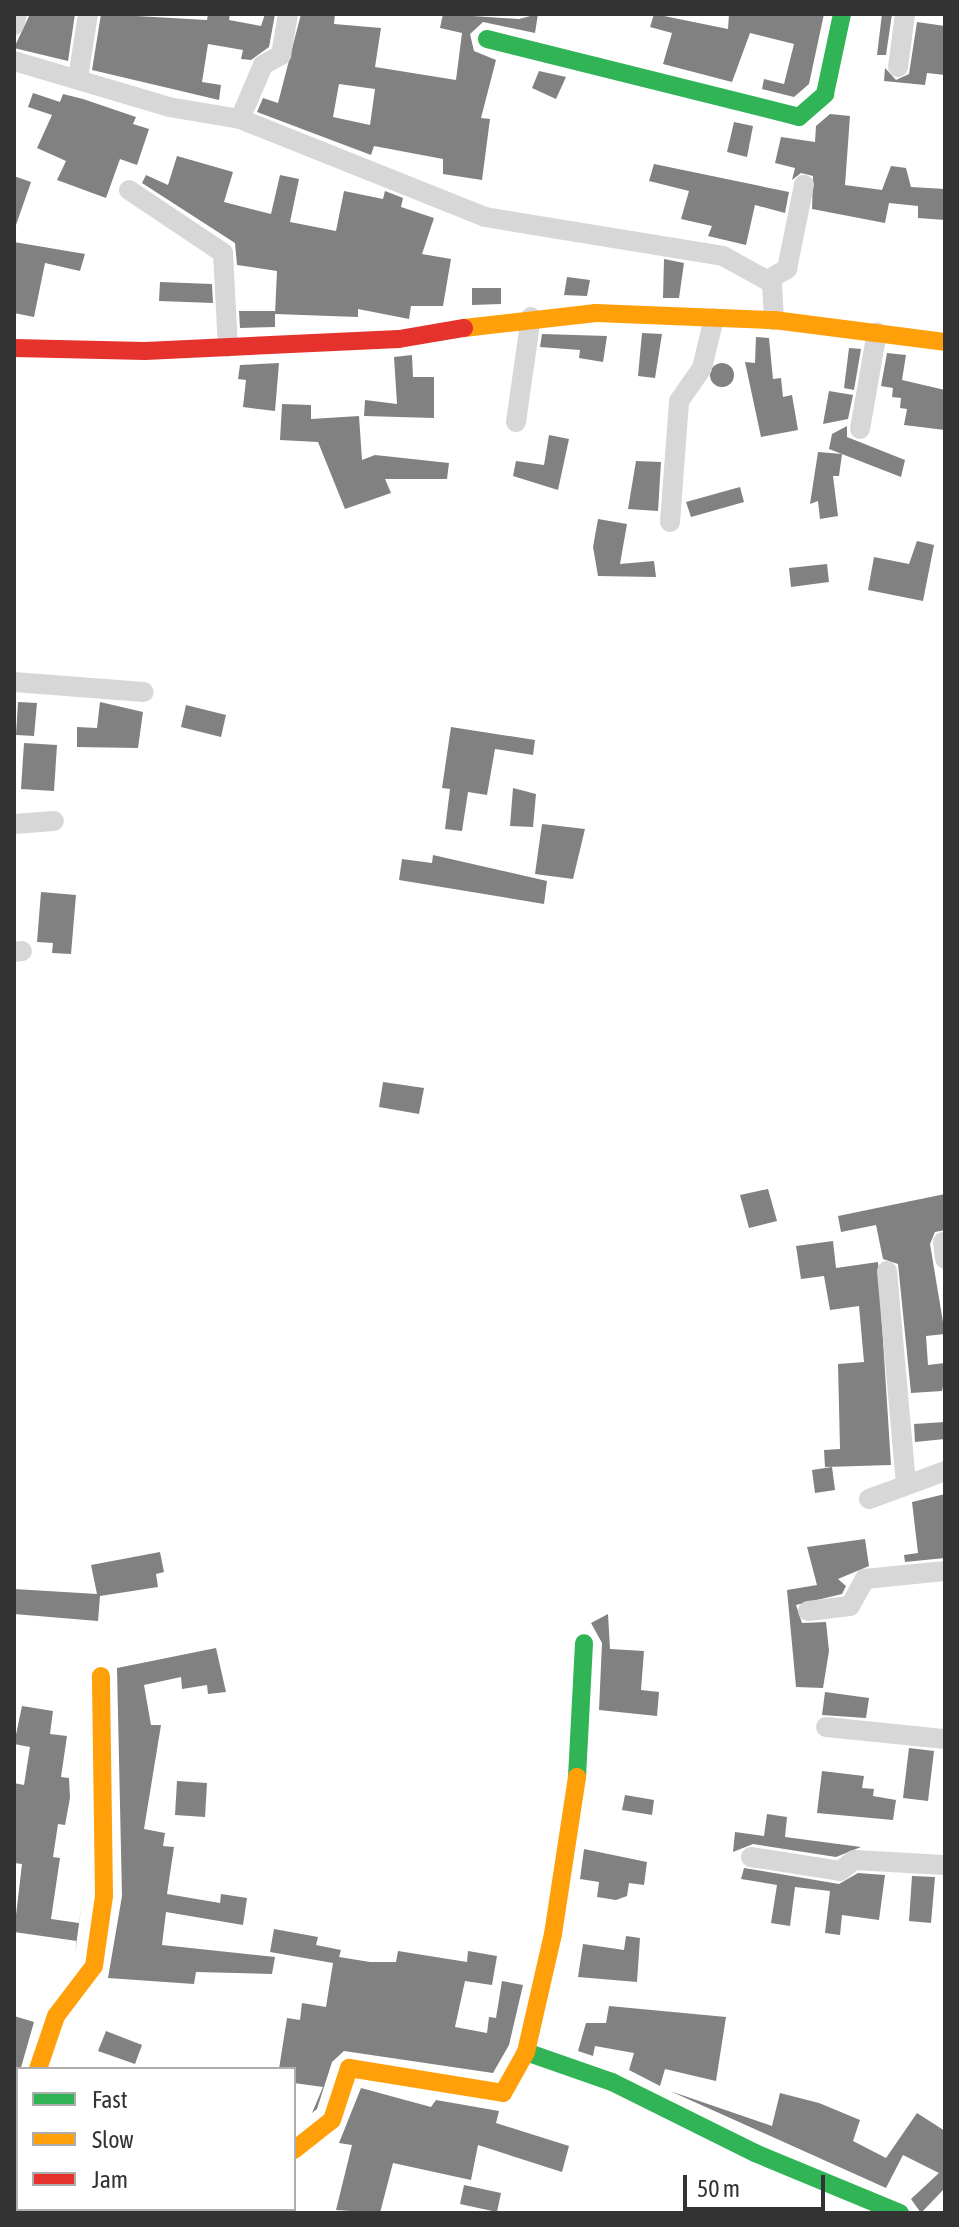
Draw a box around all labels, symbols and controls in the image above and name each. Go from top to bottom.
legend [16,2067,296,2211]
text: Fast [92,2086,128,2113]
text: Slow [92,2126,134,2153]
scale bar [687,2159,829,2209]
text: Jam [92,2166,128,2193]
text: 50 m [697,2175,740,2202]

